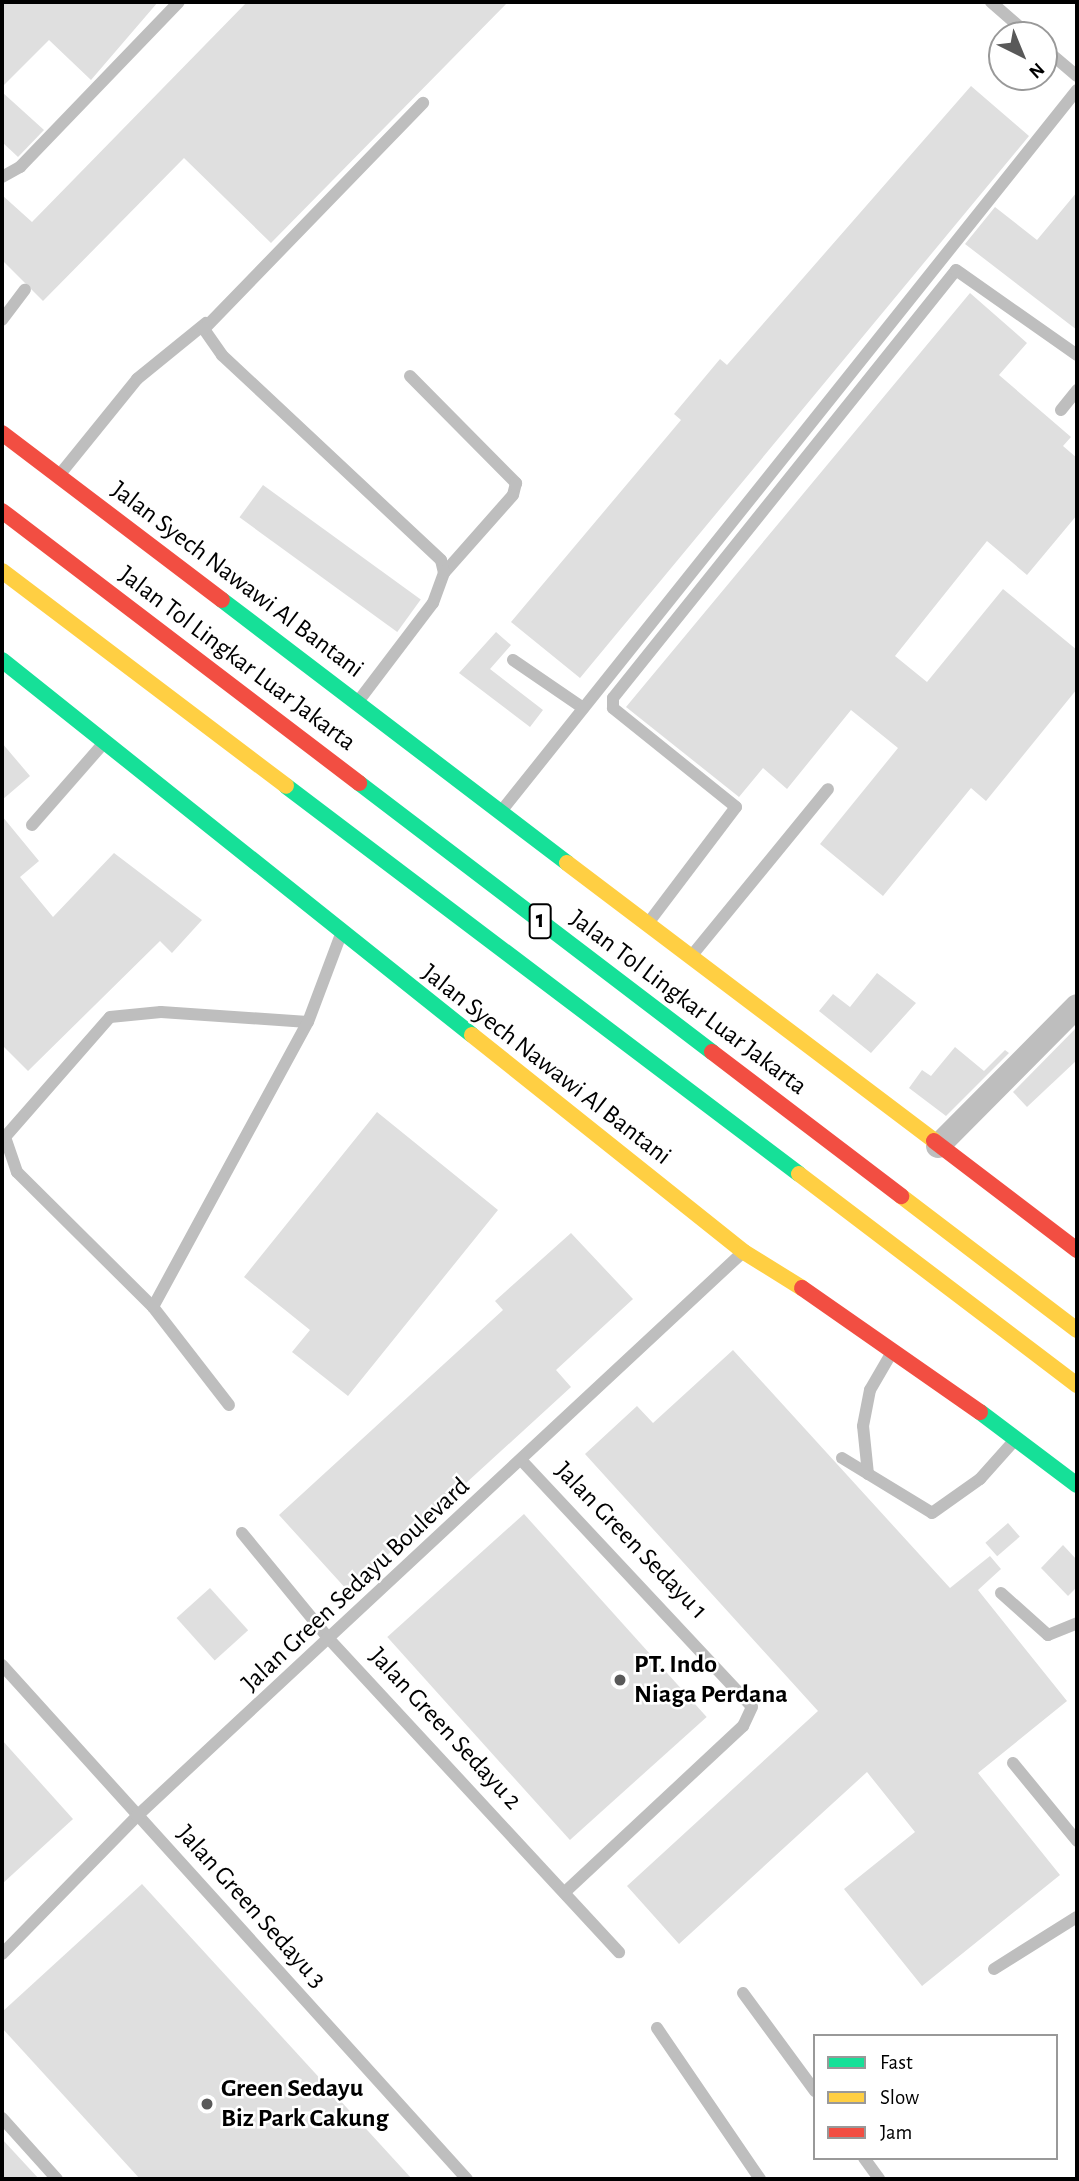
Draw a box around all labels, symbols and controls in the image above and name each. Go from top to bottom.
north arrow [988,21,1058,91]
text: N [1025,59,1048,82]
street label: Jalan Syech Nawawi Al Bantani [105,475,369,685]
street label: Jalan Tol Lingkar Luar Jakarta [112,560,362,758]
road number: 1 [528,901,552,942]
street label: Jalan Tol Lingkar Luar Jakarta [563,904,813,1102]
street label: Jalan Syech Nawawi Al Bantani [415,958,677,1172]
street label: Jalan Green Sedayu 1 [548,1456,714,1626]
street label: Jalan Green Sedayu Boulevard [236,1471,476,1699]
street label: Jalan Green Sedayu 2 [362,1642,528,1816]
place label: PT. Indo Niaga Perdana [634,1649,788,1710]
marker: PT. Indo Niaga Perdana [612,1672,628,1688]
street label: Jalan Green Sedayu 3 [170,1819,332,1995]
legend [813,2034,1058,2160]
text: Fast [880,2052,913,2073]
place label: Green Sedayu Biz Park Cakung [221,2073,389,2134]
text: Slow [880,2087,919,2108]
marker: Green Sedayu Biz Park Cakung [199,2096,215,2112]
text: Jam [880,2122,912,2143]

